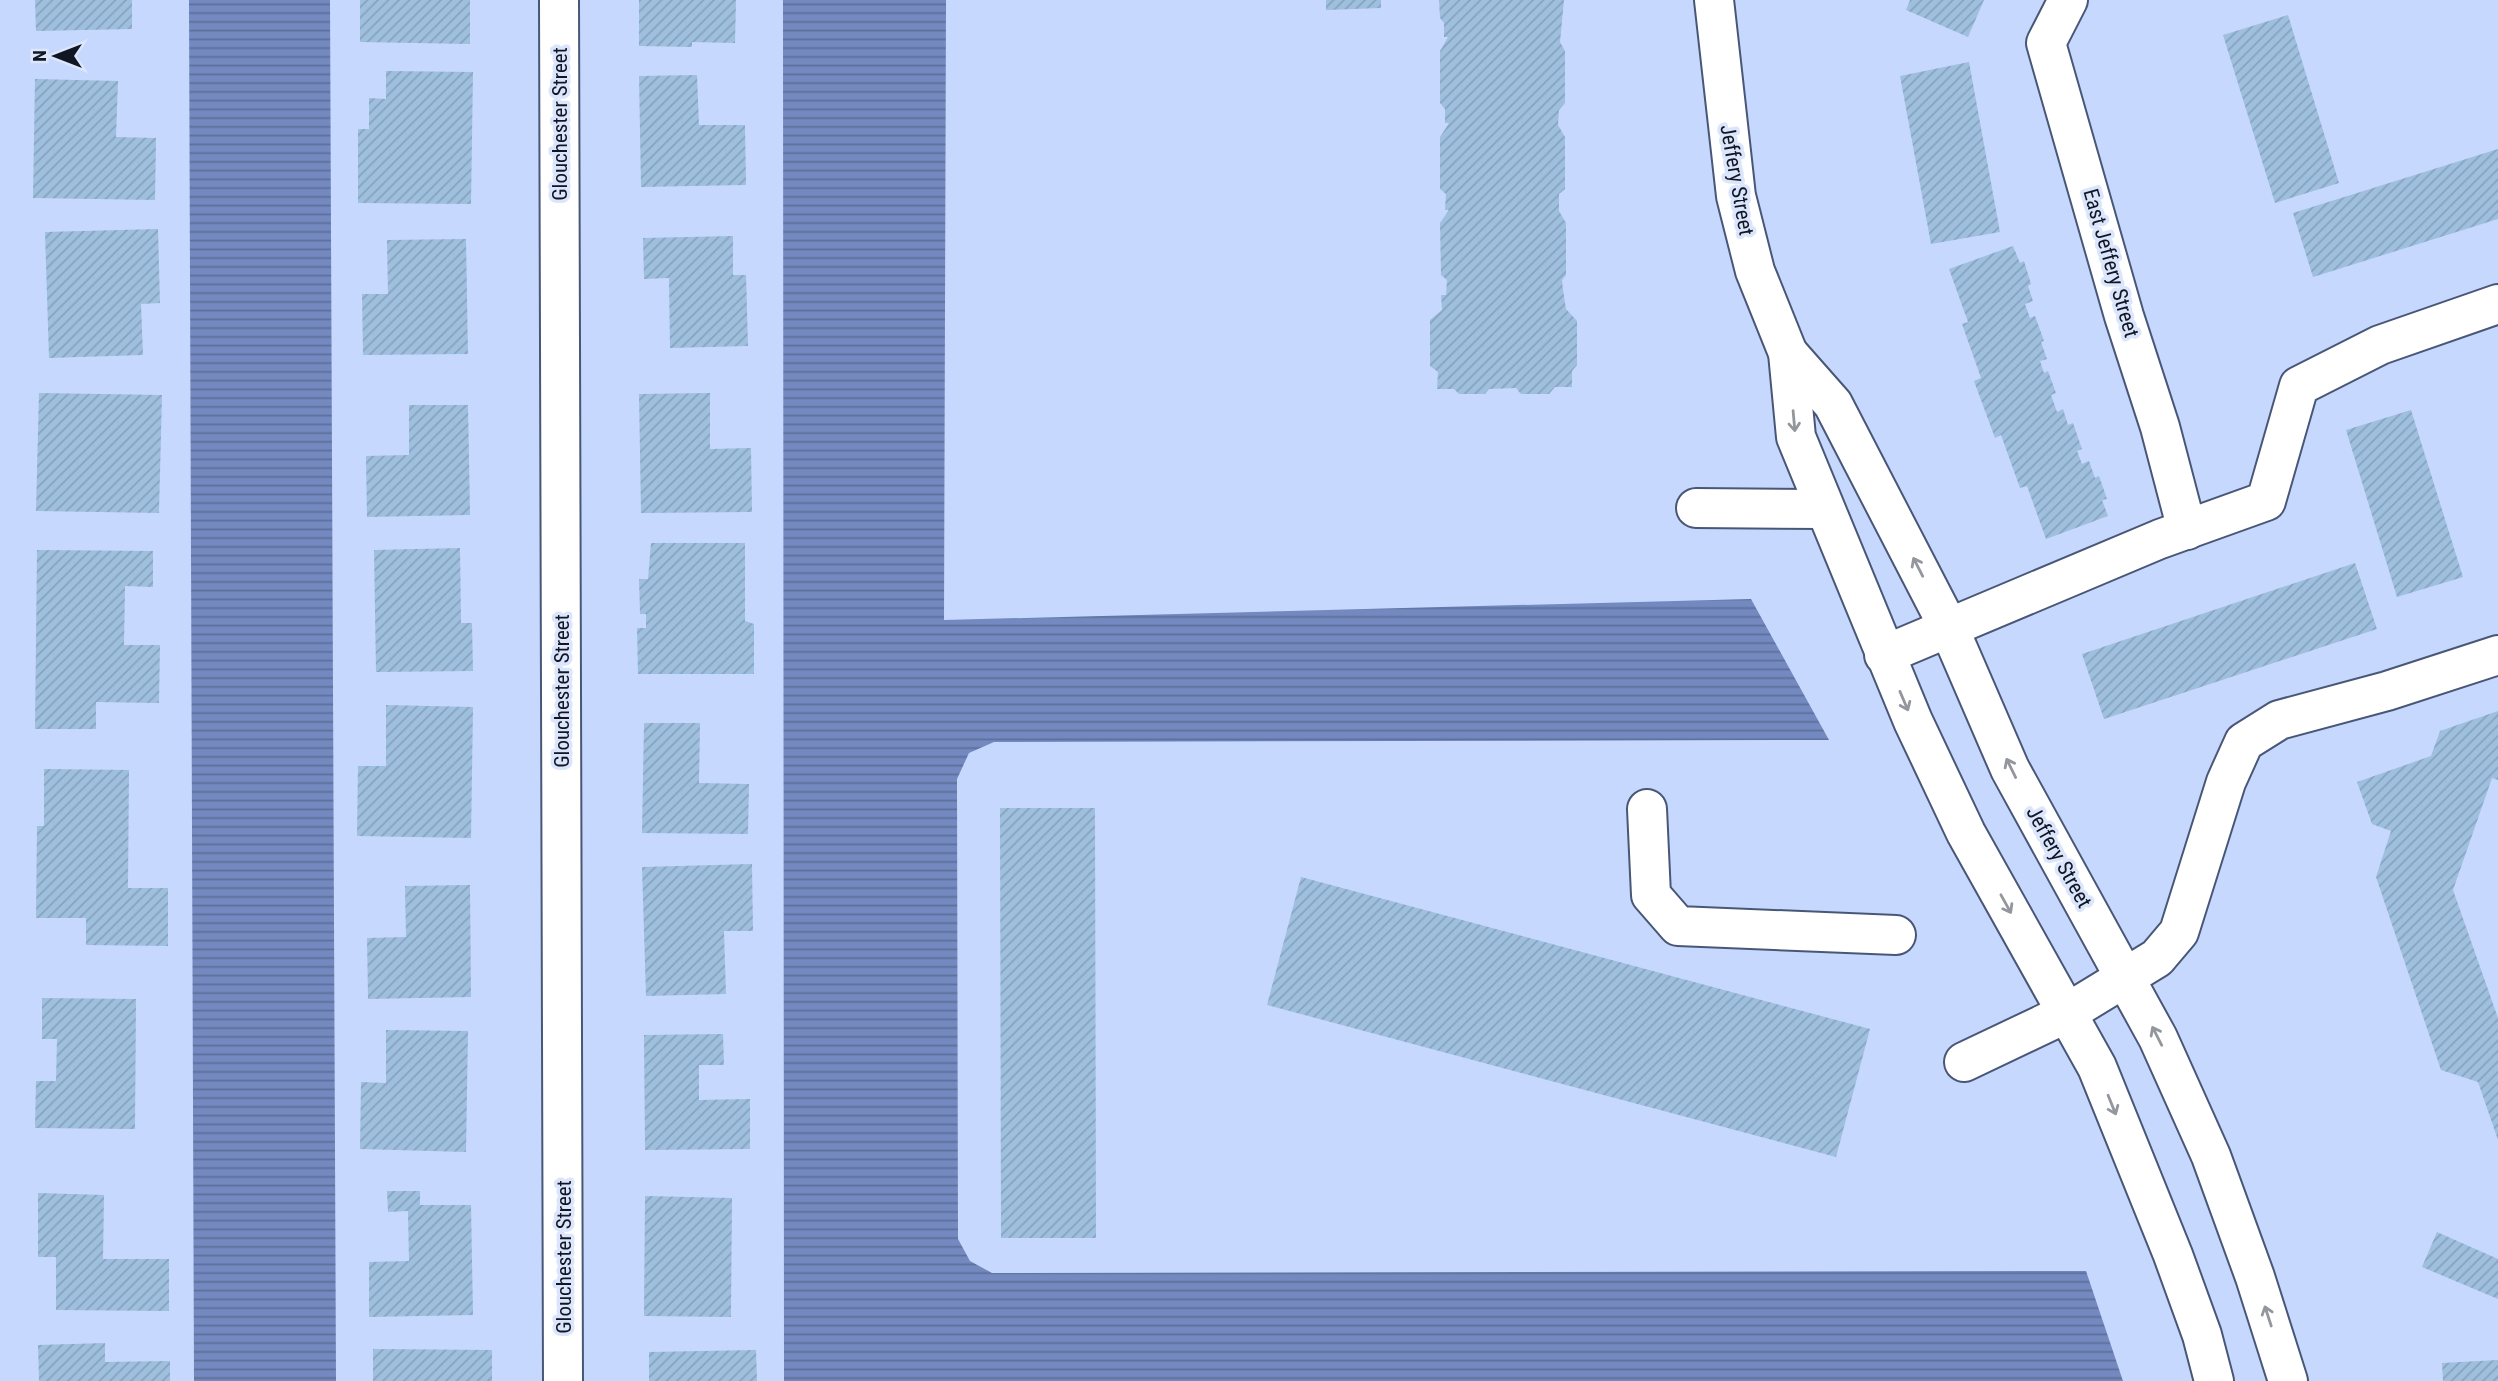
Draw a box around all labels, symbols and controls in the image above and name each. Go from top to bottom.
north arrow [21,21,91,91]
street label: Glouchester Street [548,47,572,201]
text: N [28,50,51,62]
street label: Jeffery Street [1715,123,1759,237]
street label: East Jeffery Street [2078,186,2144,340]
one-way arrow [1788,409,1801,432]
one-way arrow [1911,558,1925,578]
street label: Glouchester Street [550,614,574,768]
one-way arrow [1898,689,1911,711]
one-way arrow [2003,758,2017,779]
street label: Jeffery Street [2021,802,2097,912]
one-way arrow [2000,893,2013,914]
one-way arrow [2149,1026,2163,1047]
one-way arrow [2106,1093,2119,1115]
street label: Glouchester Street [552,1180,576,1334]
one-way arrow [2260,1305,2273,1327]

